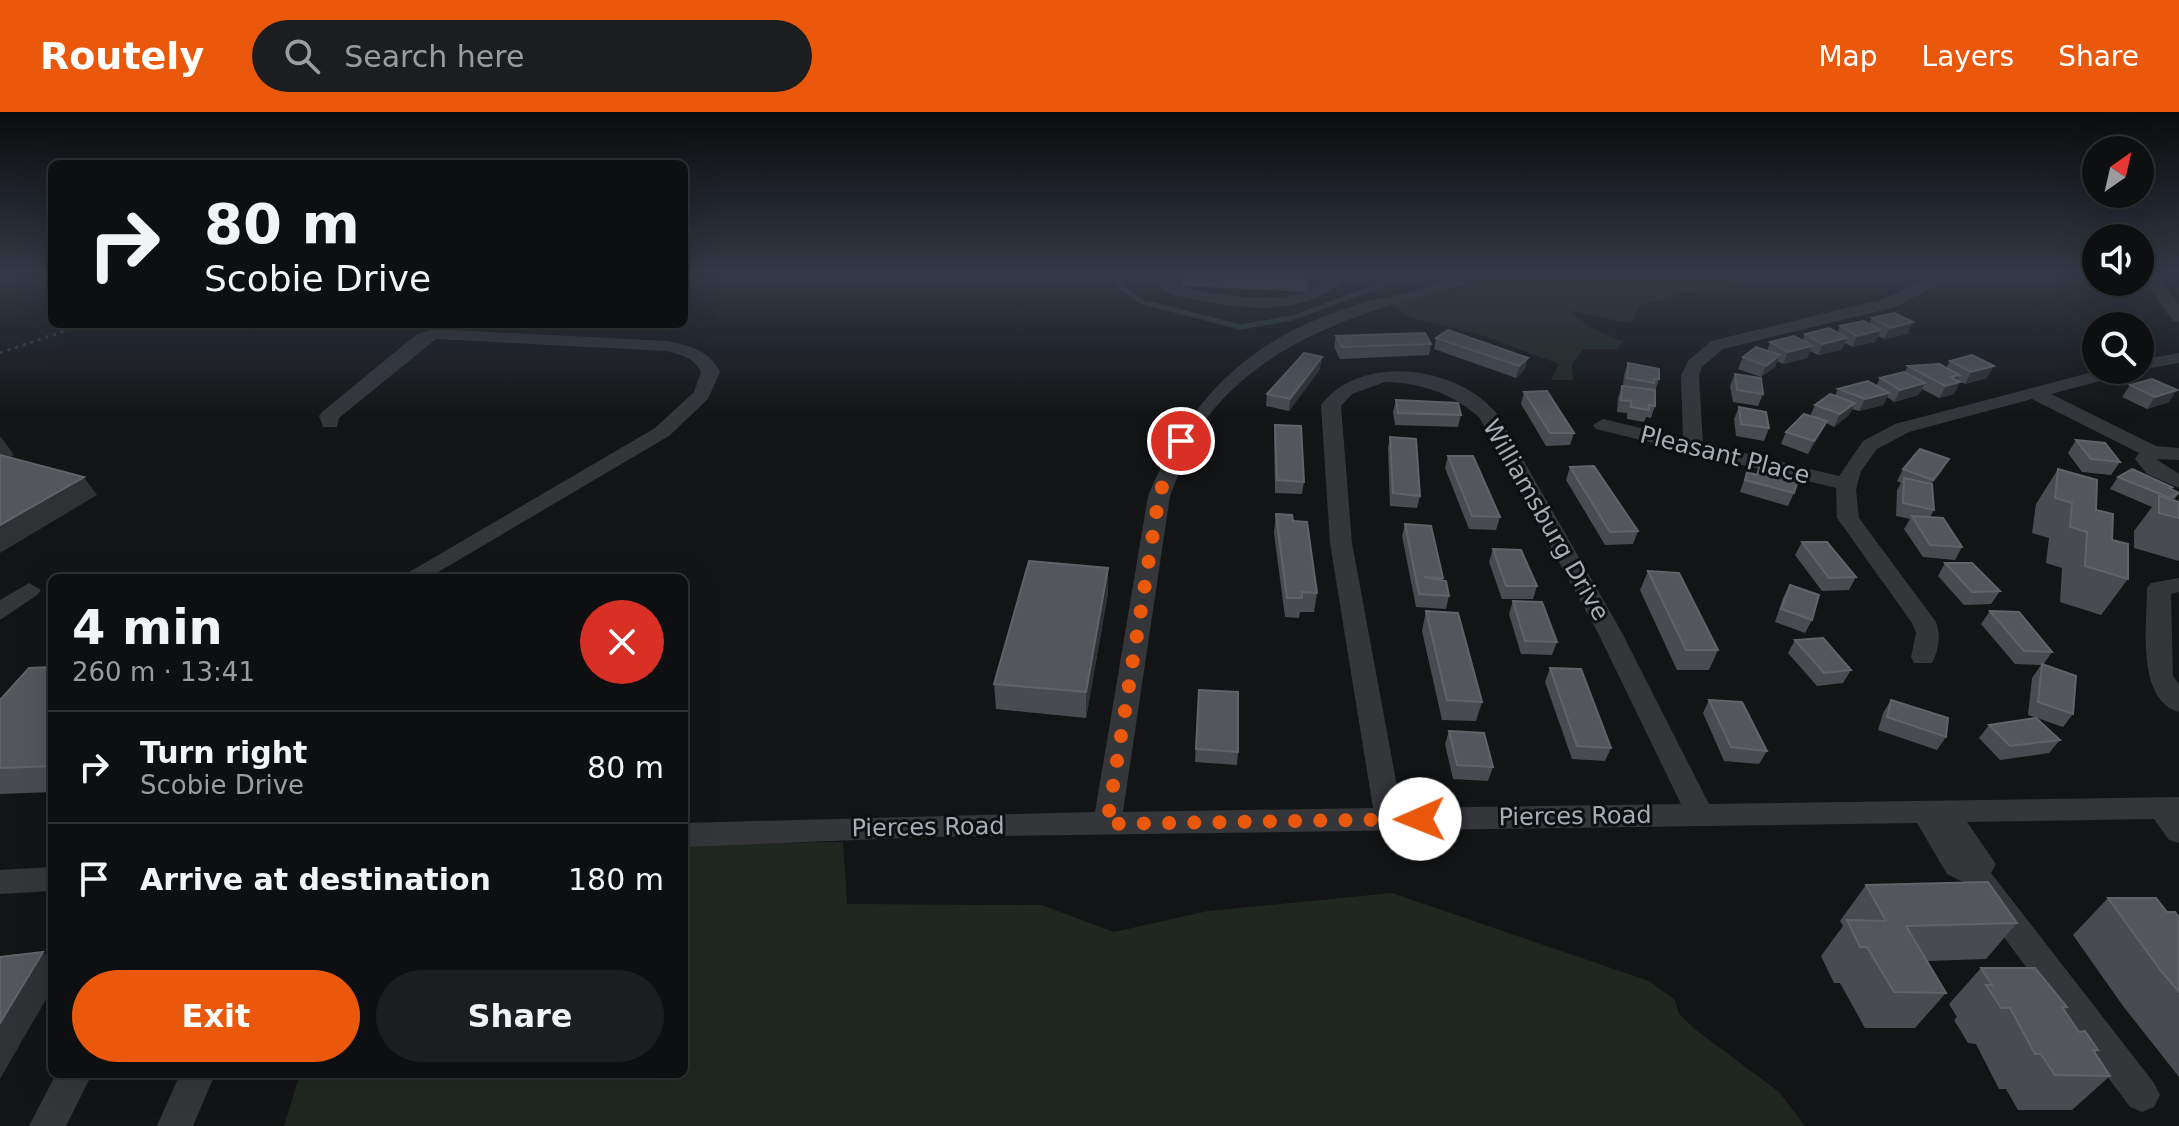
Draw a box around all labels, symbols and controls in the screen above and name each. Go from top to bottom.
search box [252,20,812,92]
text: Routely [40,34,204,78]
icon: search [280,34,324,78]
text: Search here [344,39,524,74]
text: Map [1818,40,1878,73]
text: Layers [1922,40,2014,73]
text: Share [2058,40,2139,73]
north arrow [2082,136,2154,208]
map controls [2082,136,2154,384]
text: 80 m [204,191,360,256]
icon: right [72,192,176,296]
button: sound [2082,224,2154,296]
text: Scobie Drive [204,258,431,299]
button: search [2082,312,2154,384]
pin [1147,407,1215,475]
street label: Williamsburg Drive [1477,415,1615,625]
icon: arrive [1159,419,1203,463]
street label: Pleasant Place [1637,420,1813,490]
text: 4 min [72,599,223,655]
button: close [580,600,664,684]
text: 260 m · 13:41 [72,657,255,687]
text: Turn right [140,735,307,770]
icon: right [72,745,116,789]
text: 80 m [587,750,664,785]
text: Scobie Drive [140,770,304,800]
position arrow [1378,777,1462,861]
street label: Pierces Road [1498,801,1652,831]
street label: Pierces Road [851,812,1005,842]
icon: arrive [72,857,116,901]
text: Arrive at destination [140,862,491,897]
text: 180 m [568,862,664,897]
button: Exit [72,970,360,1062]
button: Share [376,970,664,1062]

